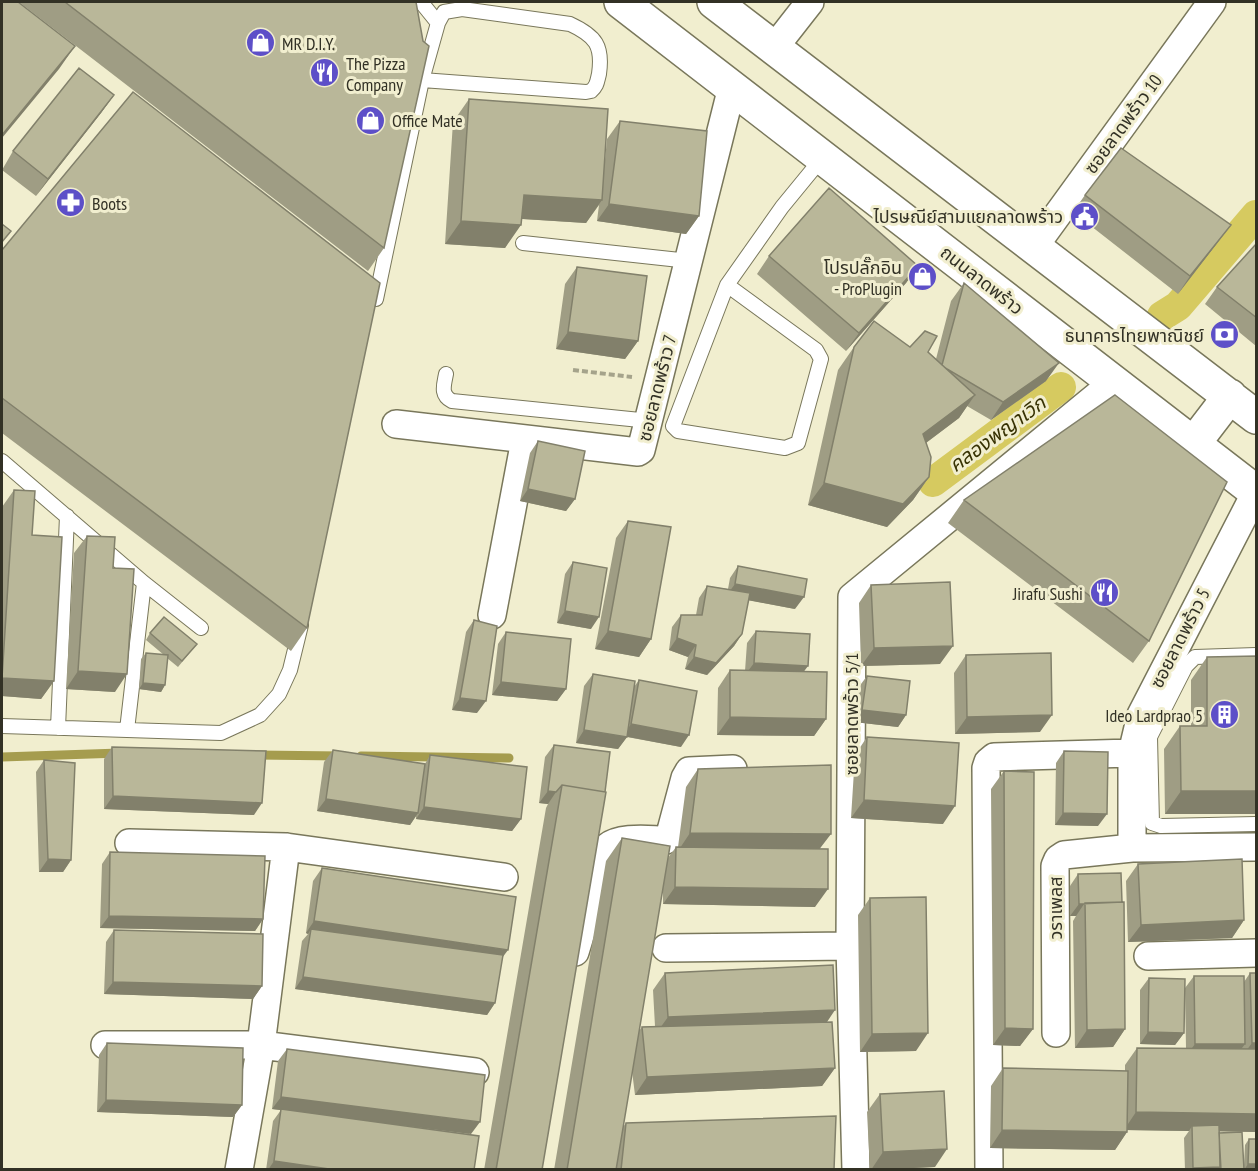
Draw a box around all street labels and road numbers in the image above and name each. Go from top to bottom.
street label: ซอยลาดพร้าว 10 [1079,70,1167,178]
street label: ถนนลาดพร้าว [936,240,1028,320]
street label: ซอยลาดพร้าว 7 [633,332,681,444]
street label: ซอยลาดพร้าว 5 [1145,584,1215,692]
street label: ซอยลาดพร้าว 5/1 [840,653,863,775]
street label: วราเพลส [1044,877,1067,940]

